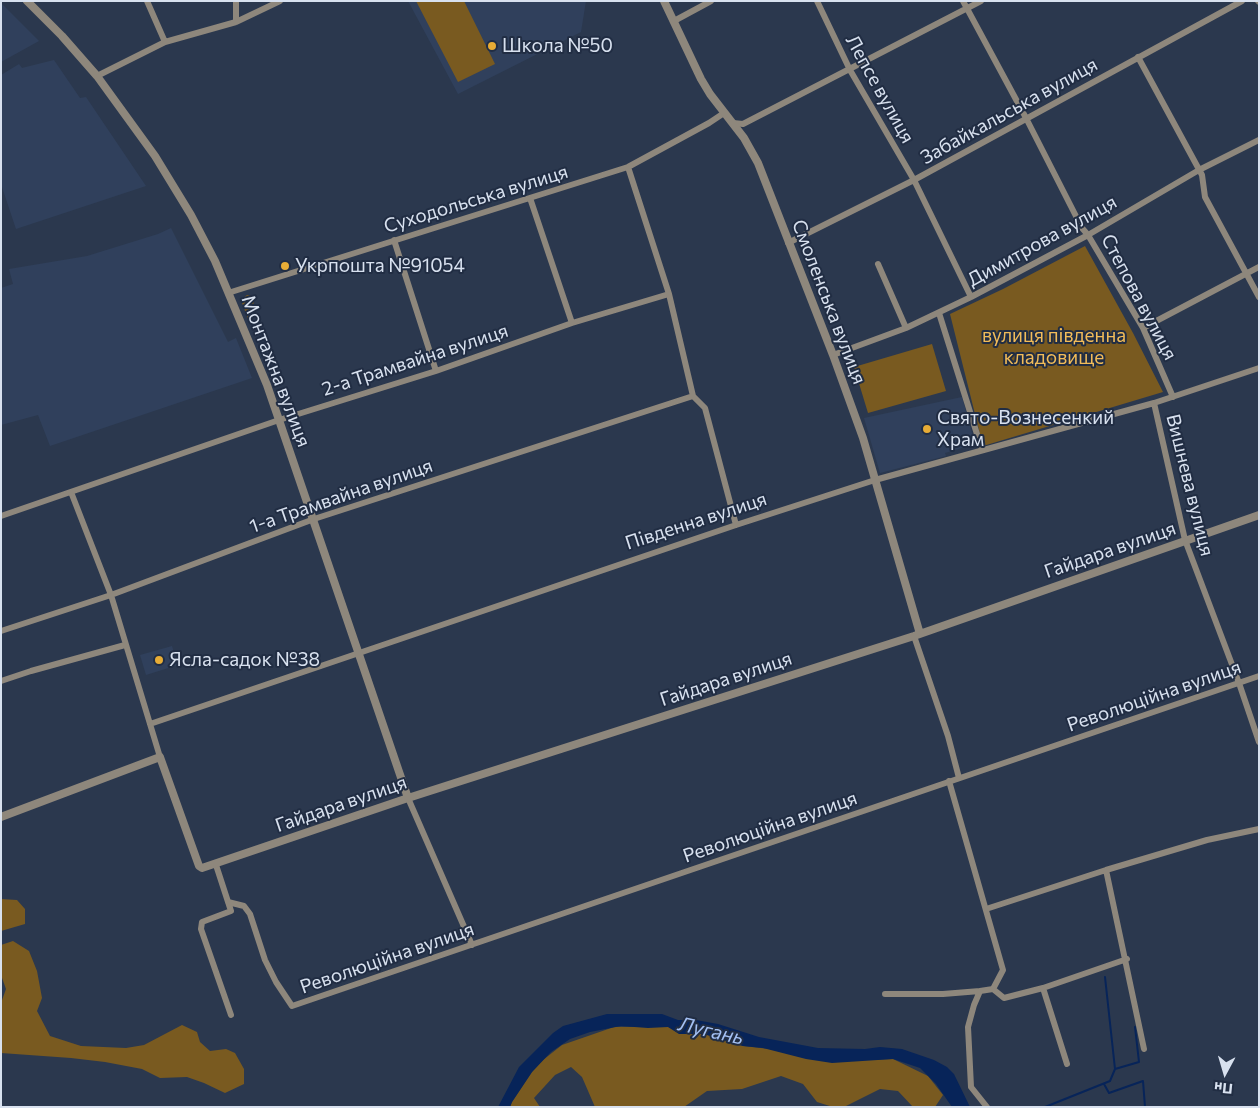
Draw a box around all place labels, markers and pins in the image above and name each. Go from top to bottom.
place label: Школа №50 [502,35,613,57]
marker: Школа №50 [486,40,498,52]
place label: Укрпошта №91054 [295,255,465,277]
marker: Укрпошта №91054 [279,260,291,272]
place label: Свято-Вознесенкий Храм [937,407,1114,451]
marker: Свято-Вознесенкий Храм [921,423,933,435]
place label: Ясла-садок №38 [169,649,320,671]
marker: Ясла-садок №38 [153,654,165,666]

